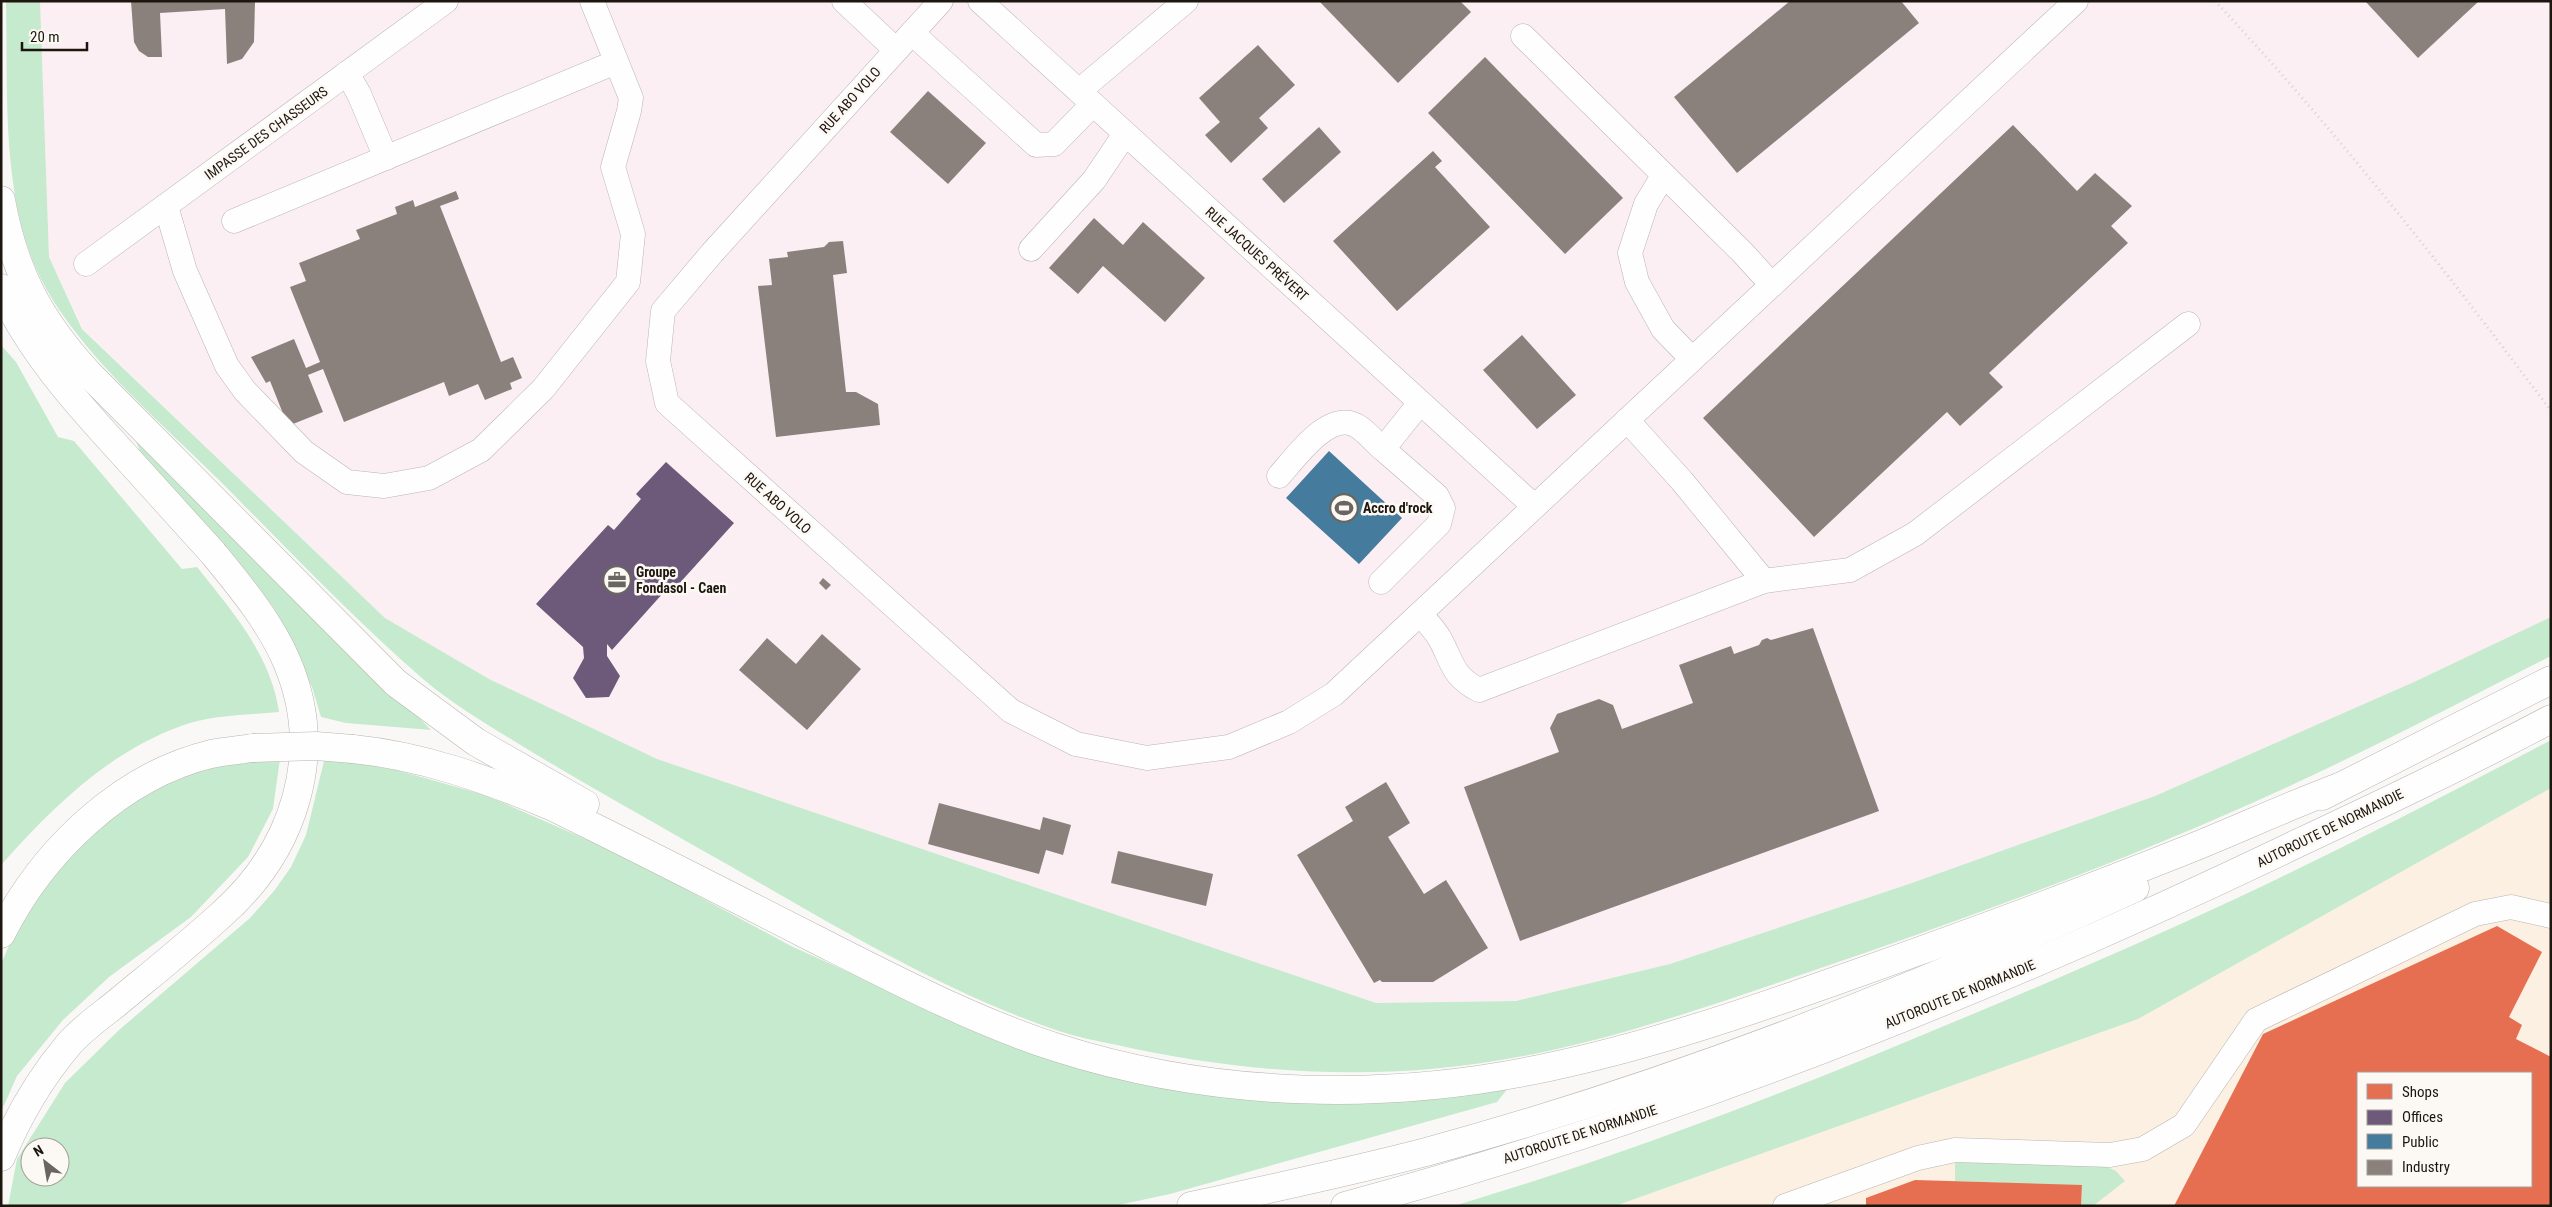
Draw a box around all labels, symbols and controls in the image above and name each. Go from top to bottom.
scale bar [22,20,88,52]
text: 20 m [30,28,60,46]
street label: RUE ABO VOLO [816,64,884,136]
street label: IMPASSE DES CHASSEURS [201,83,331,183]
street label: RUE JACQUES PRÉVERT [1202,203,1312,304]
street label: RUE ABO VOLO [742,469,814,537]
sports icon: Accro d'rock [1329,493,1359,523]
place label: Accro d'rock [1363,500,1433,516]
place label: Groupe Fondasol - Caen [636,564,727,596]
office icon: Groupe Fondasol - Caen [602,565,632,595]
street label: AUTOROUTE DE NORMANDIE [2254,785,2406,870]
street label: AUTOROUTE DE NORMANDIE [1882,956,2038,1032]
legend [2357,1072,2532,1187]
text: Shops [2402,1083,2439,1101]
street label: AUTOROUTE DE NORMANDIE [1501,1101,1659,1166]
text: Offices [2402,1108,2443,1126]
text: Public [2402,1133,2439,1151]
north arrow [20,1137,70,1187]
text: N [31,1142,46,1160]
text: Industry [2402,1158,2450,1176]

